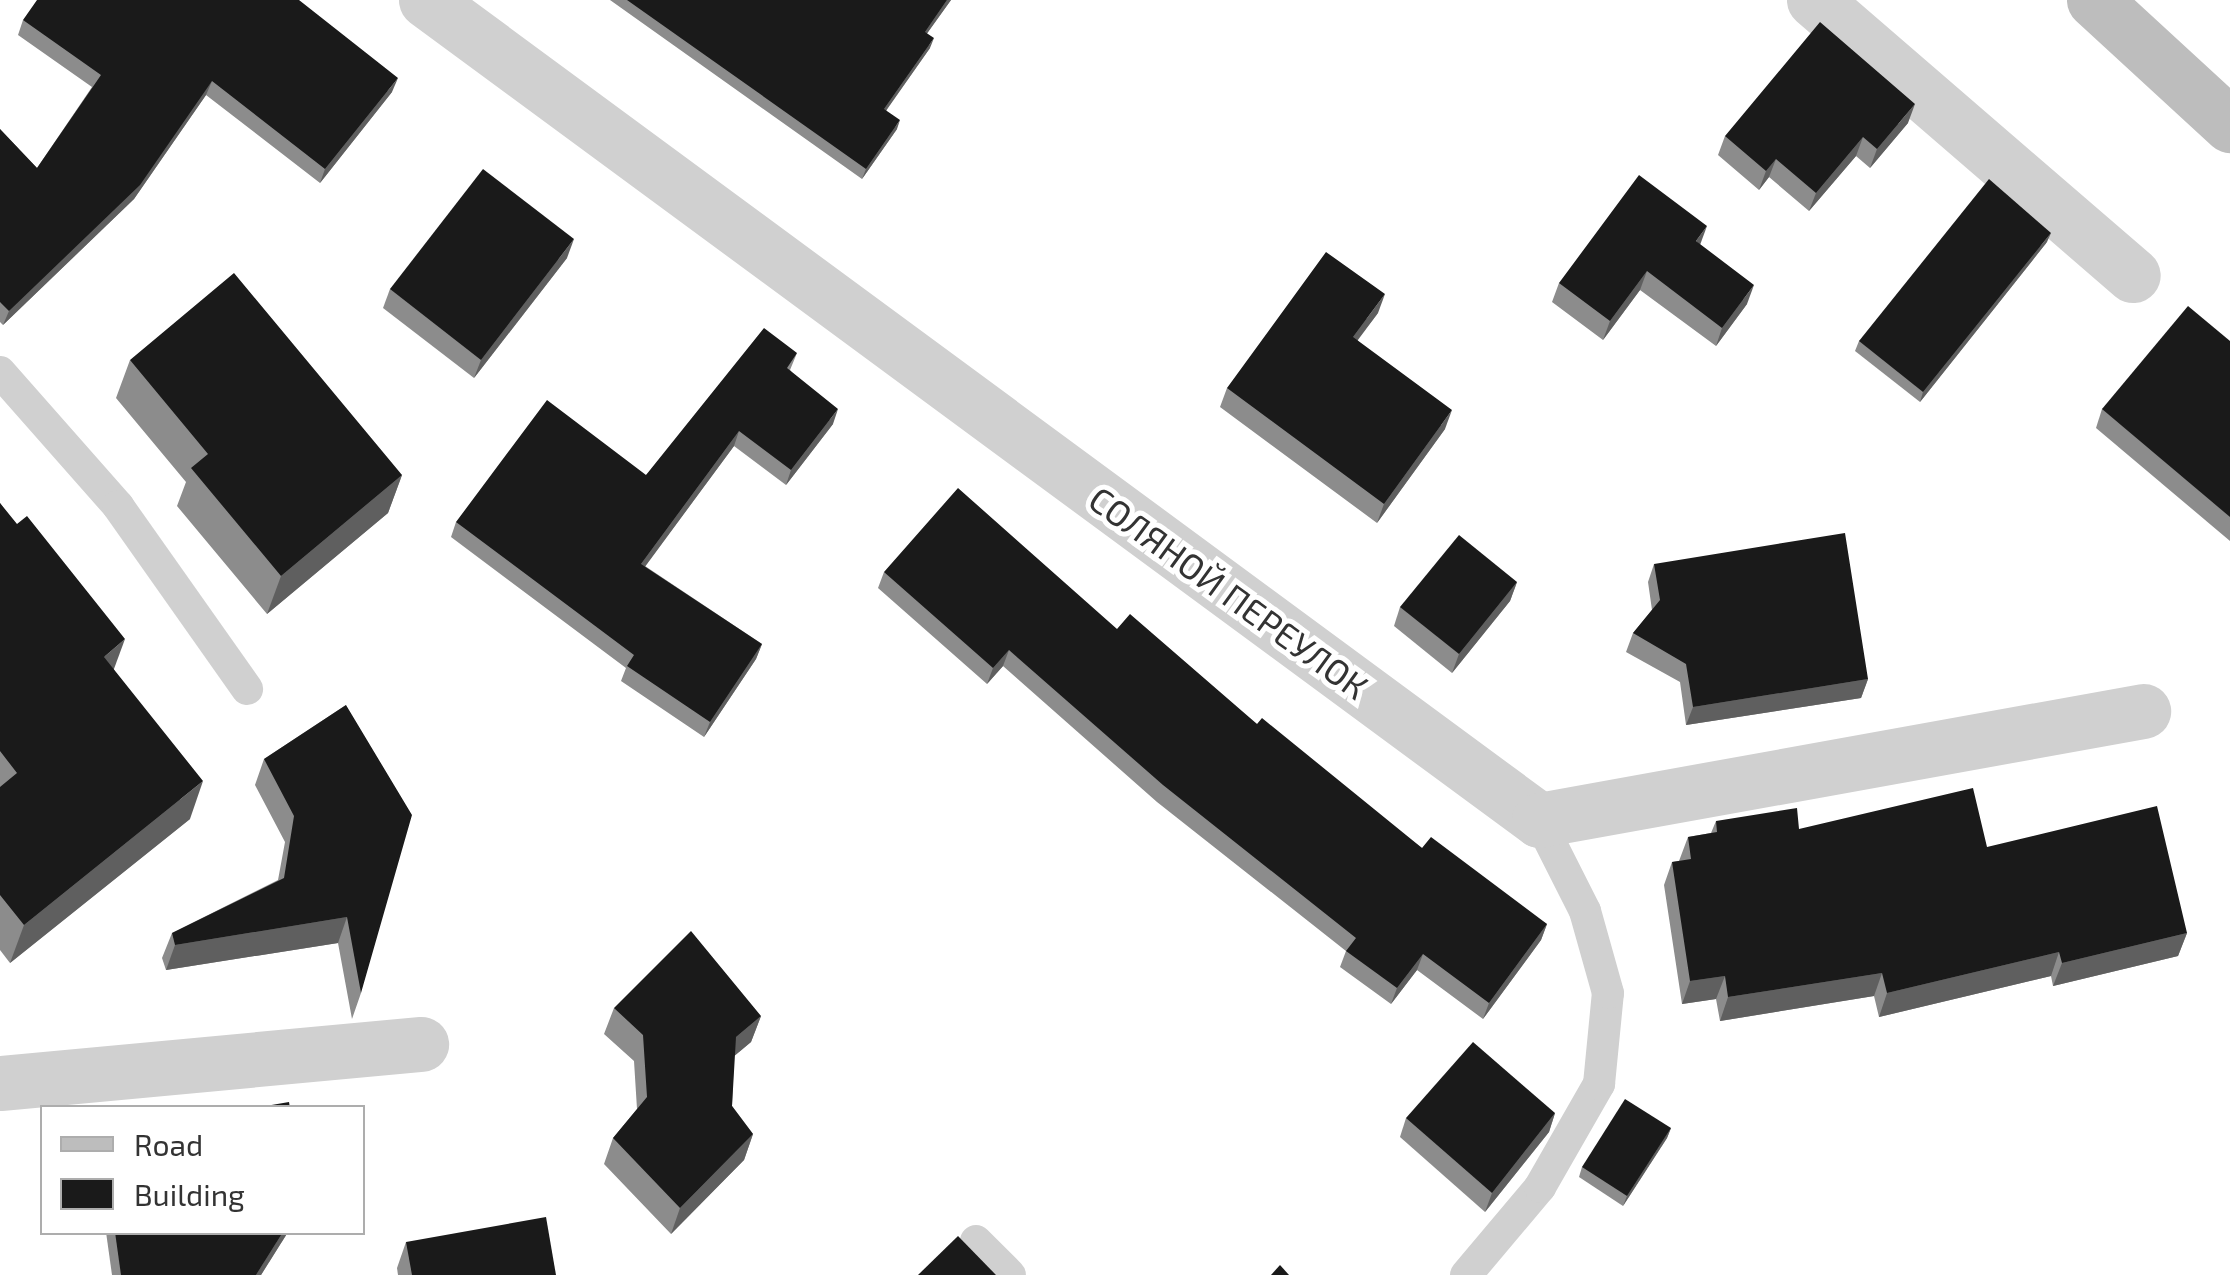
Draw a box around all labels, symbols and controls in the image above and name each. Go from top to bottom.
street label: СОЛЯНОЙ ПЕРЕУЛОК [1081,477,1377,707]
legend [40,1105,365,1235]
text: Road [134,1126,203,1162]
text: Building [134,1176,245,1212]

